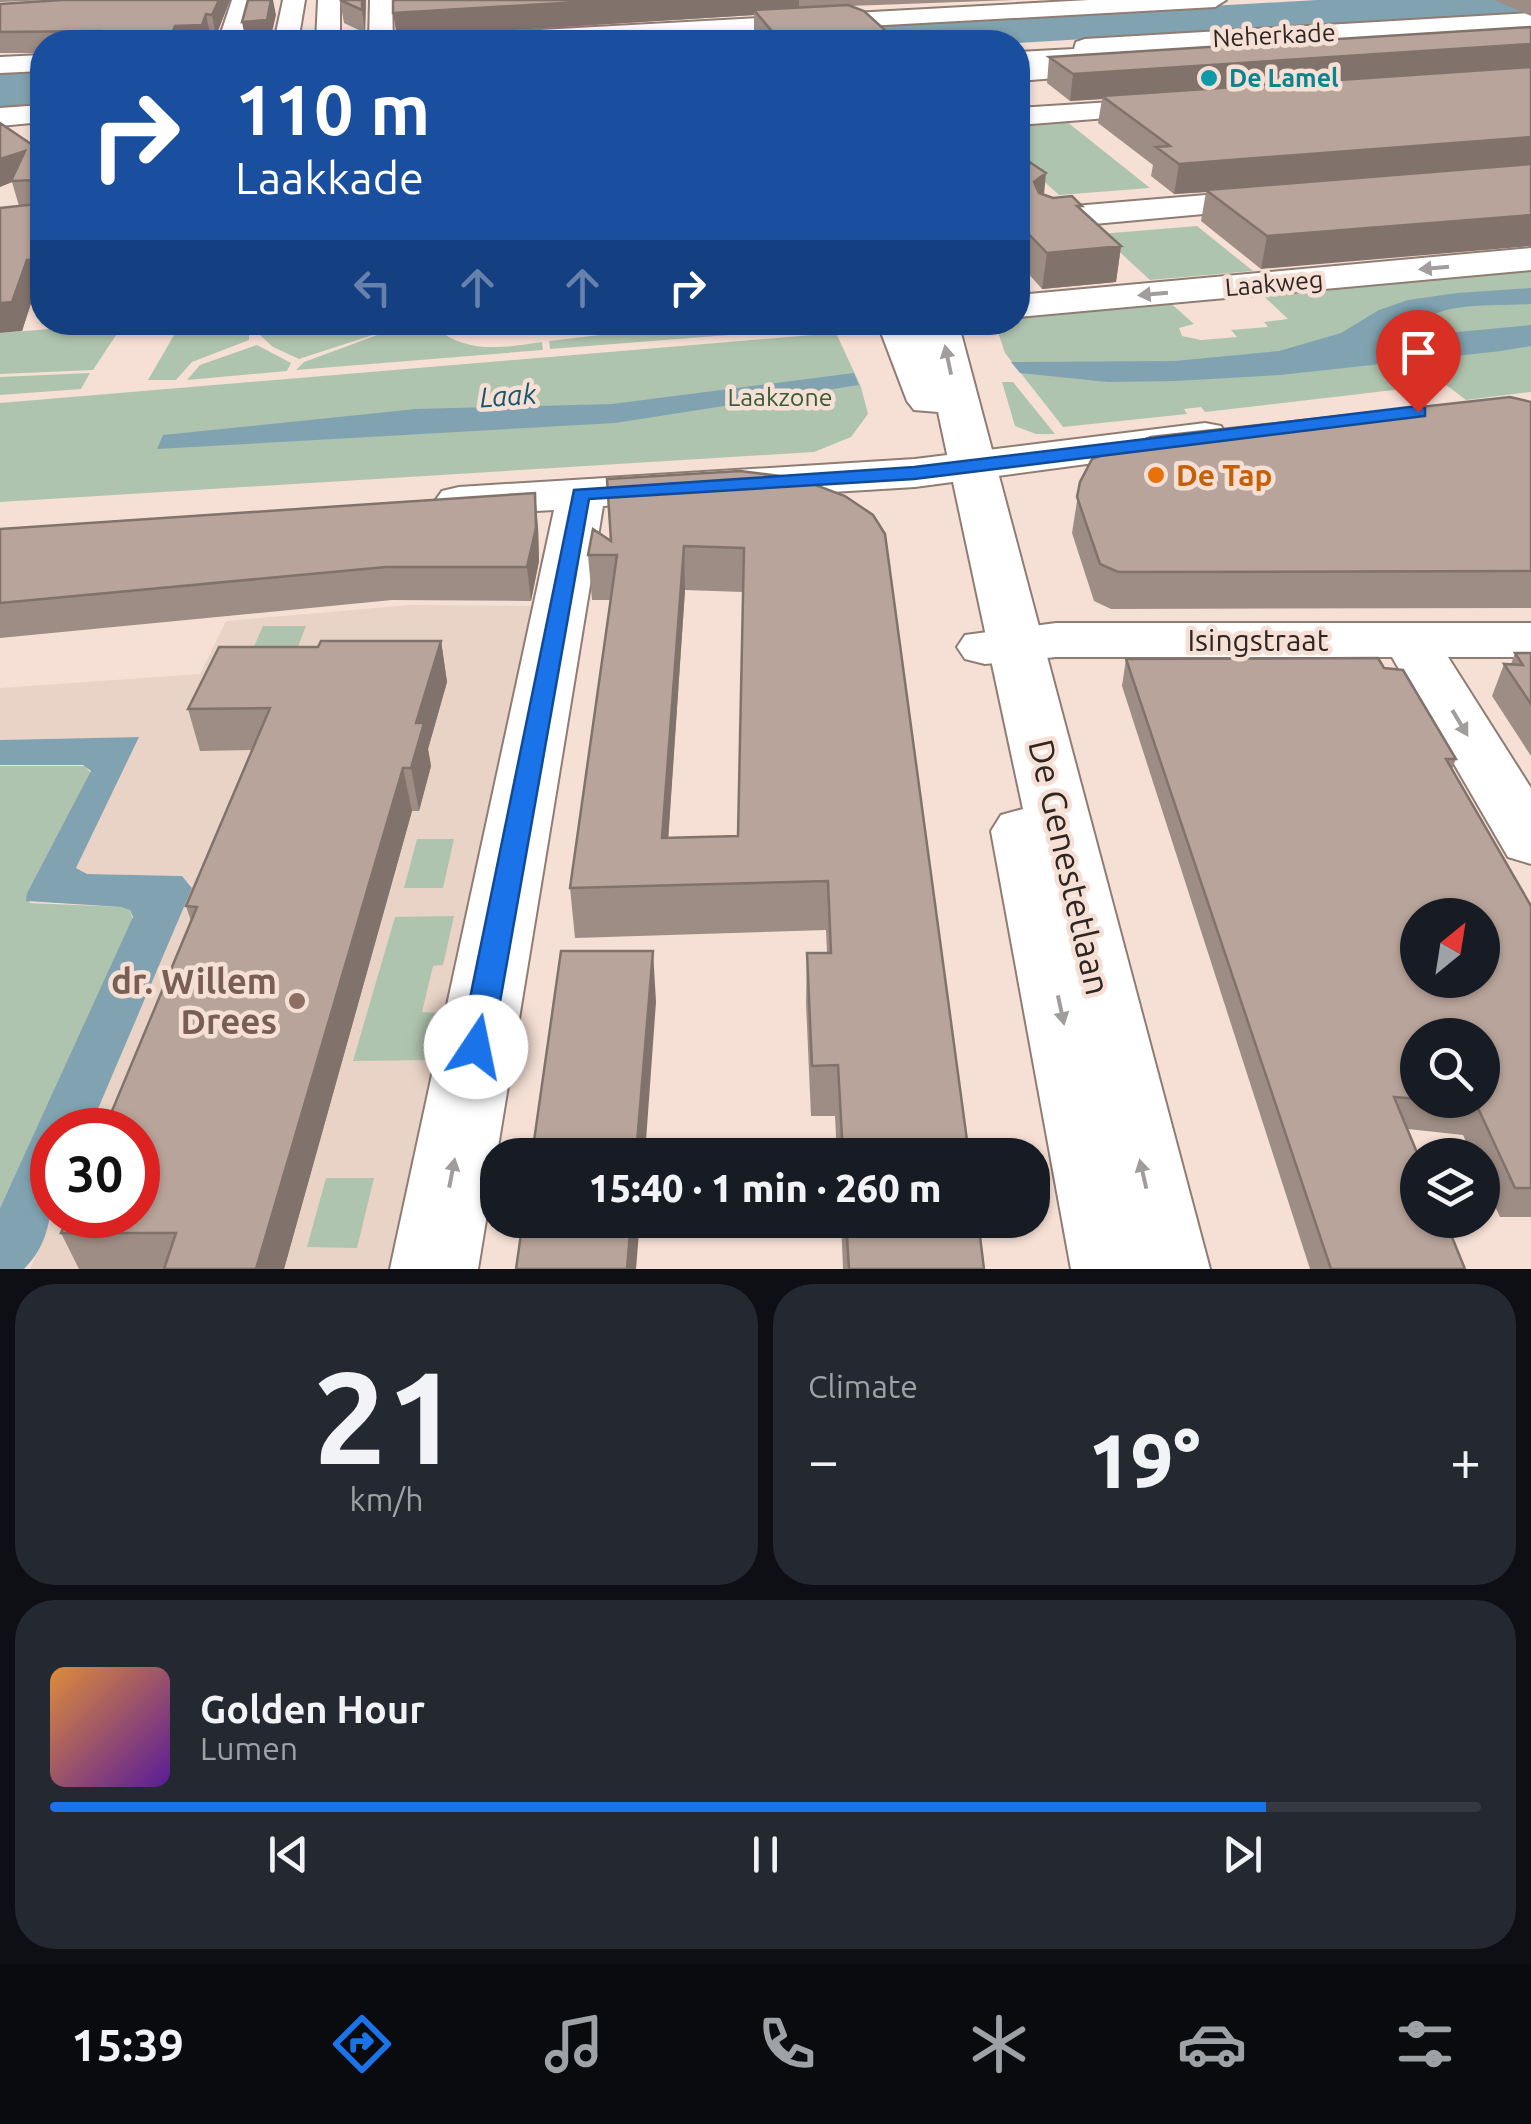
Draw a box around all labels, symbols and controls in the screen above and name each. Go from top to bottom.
street label: Neherkade [1212,18,1336,52]
place label: De Lamel [1229,64,1339,92]
marker: De Lamel [1198,67,1220,89]
icon: right [70,70,200,200]
text: 110 m [235,70,430,148]
text: Laakkade [235,152,424,203]
icon: left [345,260,400,315]
icon: ahead [450,260,505,315]
icon: ahead [555,260,610,315]
icon: right [660,260,715,315]
one-way arrow [1417,260,1449,276]
street label: Laakweg [1224,265,1324,301]
one-way arrow [1136,286,1168,302]
pin [1376,310,1461,413]
icon: arrive [1391,325,1446,380]
one-way arrow [939,344,955,375]
water label: Laak [478,377,538,412]
park label: Laakzone [727,383,833,411]
place label: De Tap [1176,458,1273,492]
marker: De Tap [1145,464,1167,486]
street label: Isingstraat [1187,623,1329,657]
one-way arrow [1451,709,1468,737]
street label: De Genestetlaan [1021,735,1119,999]
north arrow [1400,898,1500,998]
map controls [1400,898,1500,1238]
place label: dr. Willem Drees [111,961,277,1041]
marker: dr. Willem Drees [286,990,308,1012]
position arrow [424,995,528,1099]
one-way arrow [1054,995,1070,1026]
button: search [1400,1018,1500,1118]
speed limit sign: 30 [30,1108,160,1238]
button: layers [1400,1138,1500,1238]
one-way arrow [445,1157,460,1188]
one-way arrow [1135,1158,1150,1189]
text: 15:40 · 1 min · 260 m [588,1167,942,1209]
text: 21 [313,1343,460,1489]
text: Climate [808,1368,918,1404]
text: 19° [1089,1418,1200,1502]
text: − [808,1429,839,1490]
text: + [1450,1429,1481,1490]
text: km/h [350,1481,423,1517]
text: Golden Hour [200,1688,425,1730]
text: Lumen [200,1730,298,1766]
icon: previous [261,1827,316,1882]
icon: pause [738,1827,793,1882]
icon: next [1215,1827,1270,1882]
icon: directions [327,2009,397,2079]
icon: music [539,2009,609,2079]
icon: phone [752,2009,822,2079]
icon: climate [964,2009,1034,2079]
icon: car [1177,2009,1247,2079]
icon: filters [1390,2009,1460,2079]
text: 15:39 [71,2019,184,2070]

